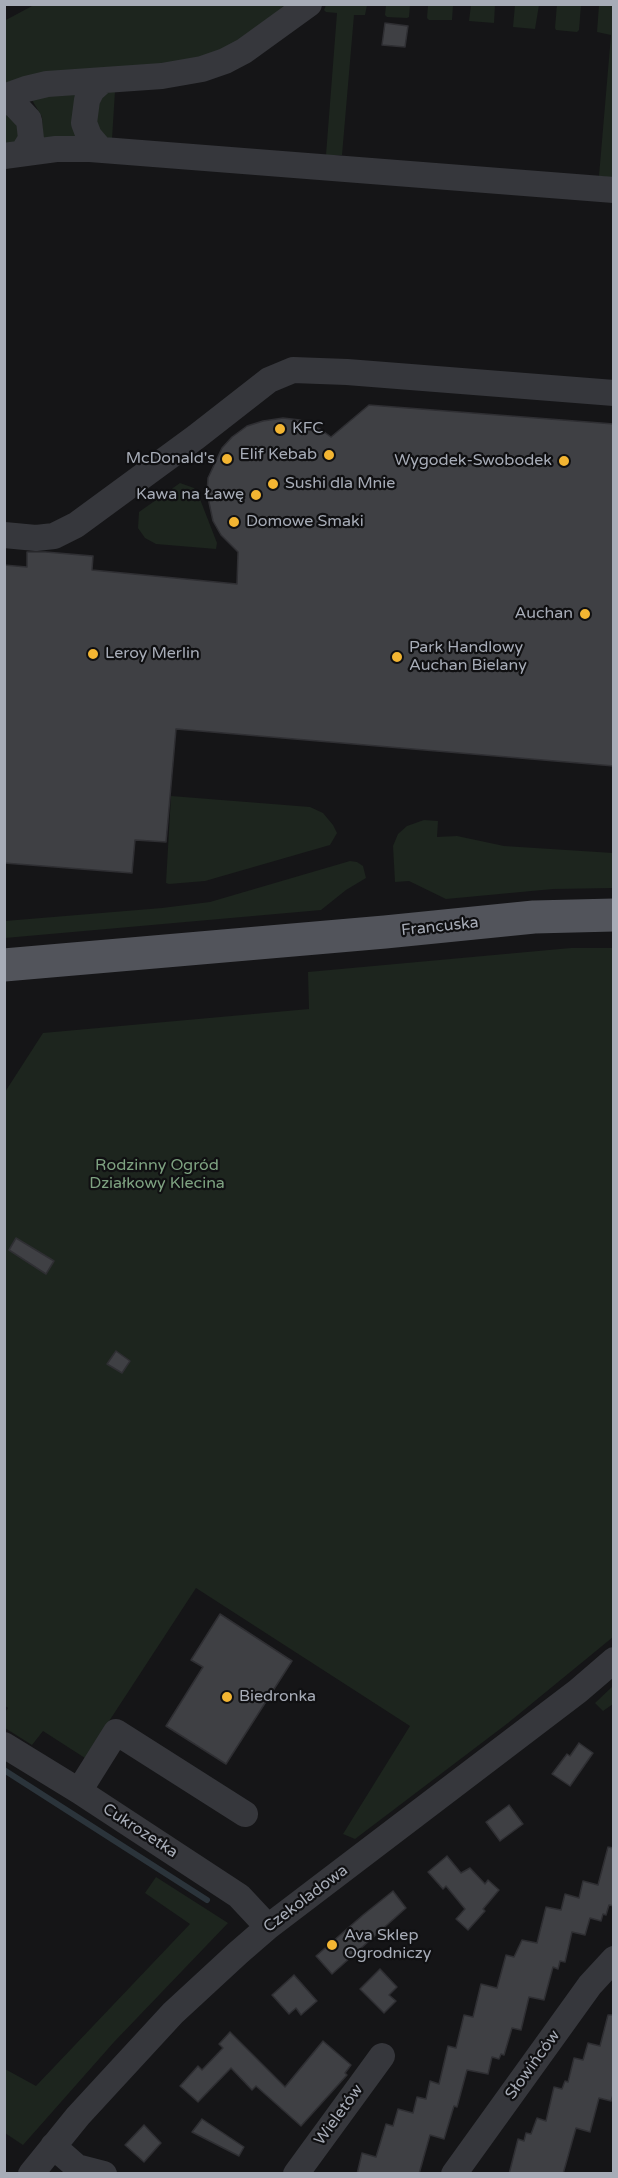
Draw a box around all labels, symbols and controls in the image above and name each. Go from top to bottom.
place label: KFC [292,419,323,439]
marker: KFC [273,422,287,436]
place label: Elif Kebab [240,445,317,465]
marker: Elif Kebab [322,448,336,462]
place label: McDonald's [126,449,215,469]
place label: Wygodek-Swobodek [394,451,552,471]
marker: McDonald's [220,452,234,466]
marker: Wygodek-Swobodek [557,454,571,468]
place label: Sushi dla Mnie [285,474,395,494]
marker: Sushi dla Mnie [266,477,280,491]
place label: Kawa na Ławę [136,485,244,505]
marker: Kawa na Ławę [249,488,263,502]
place label: Domowe Smaki [246,512,364,532]
marker: Domowe Smaki [227,515,241,529]
place label: Auchan [515,604,573,624]
marker: Auchan [578,607,592,621]
place label: Park Handlowy Auchan Bielany [409,638,527,676]
place label: Leroy Merlin [105,644,200,664]
marker: Leroy Merlin [86,647,100,661]
marker: Park Handlowy Auchan Bielany [390,650,404,664]
street label: Francuska [400,913,480,941]
park label: Rodzinny Ogród Działkowy Klecina [89,1156,225,1194]
place label: Biedronka [239,1687,316,1707]
marker: Biedronka [220,1690,234,1704]
street label: Cukrozetka [99,1800,181,1862]
street label: Czekoladowa [260,1861,352,1937]
place label: Ava Sklep Ogrodniczy [344,1926,431,1964]
marker: Ava Sklep Ogrodniczy [325,1938,339,1952]
street label: Słowińców [501,2027,565,2103]
street label: Wieletów [311,2081,367,2149]

